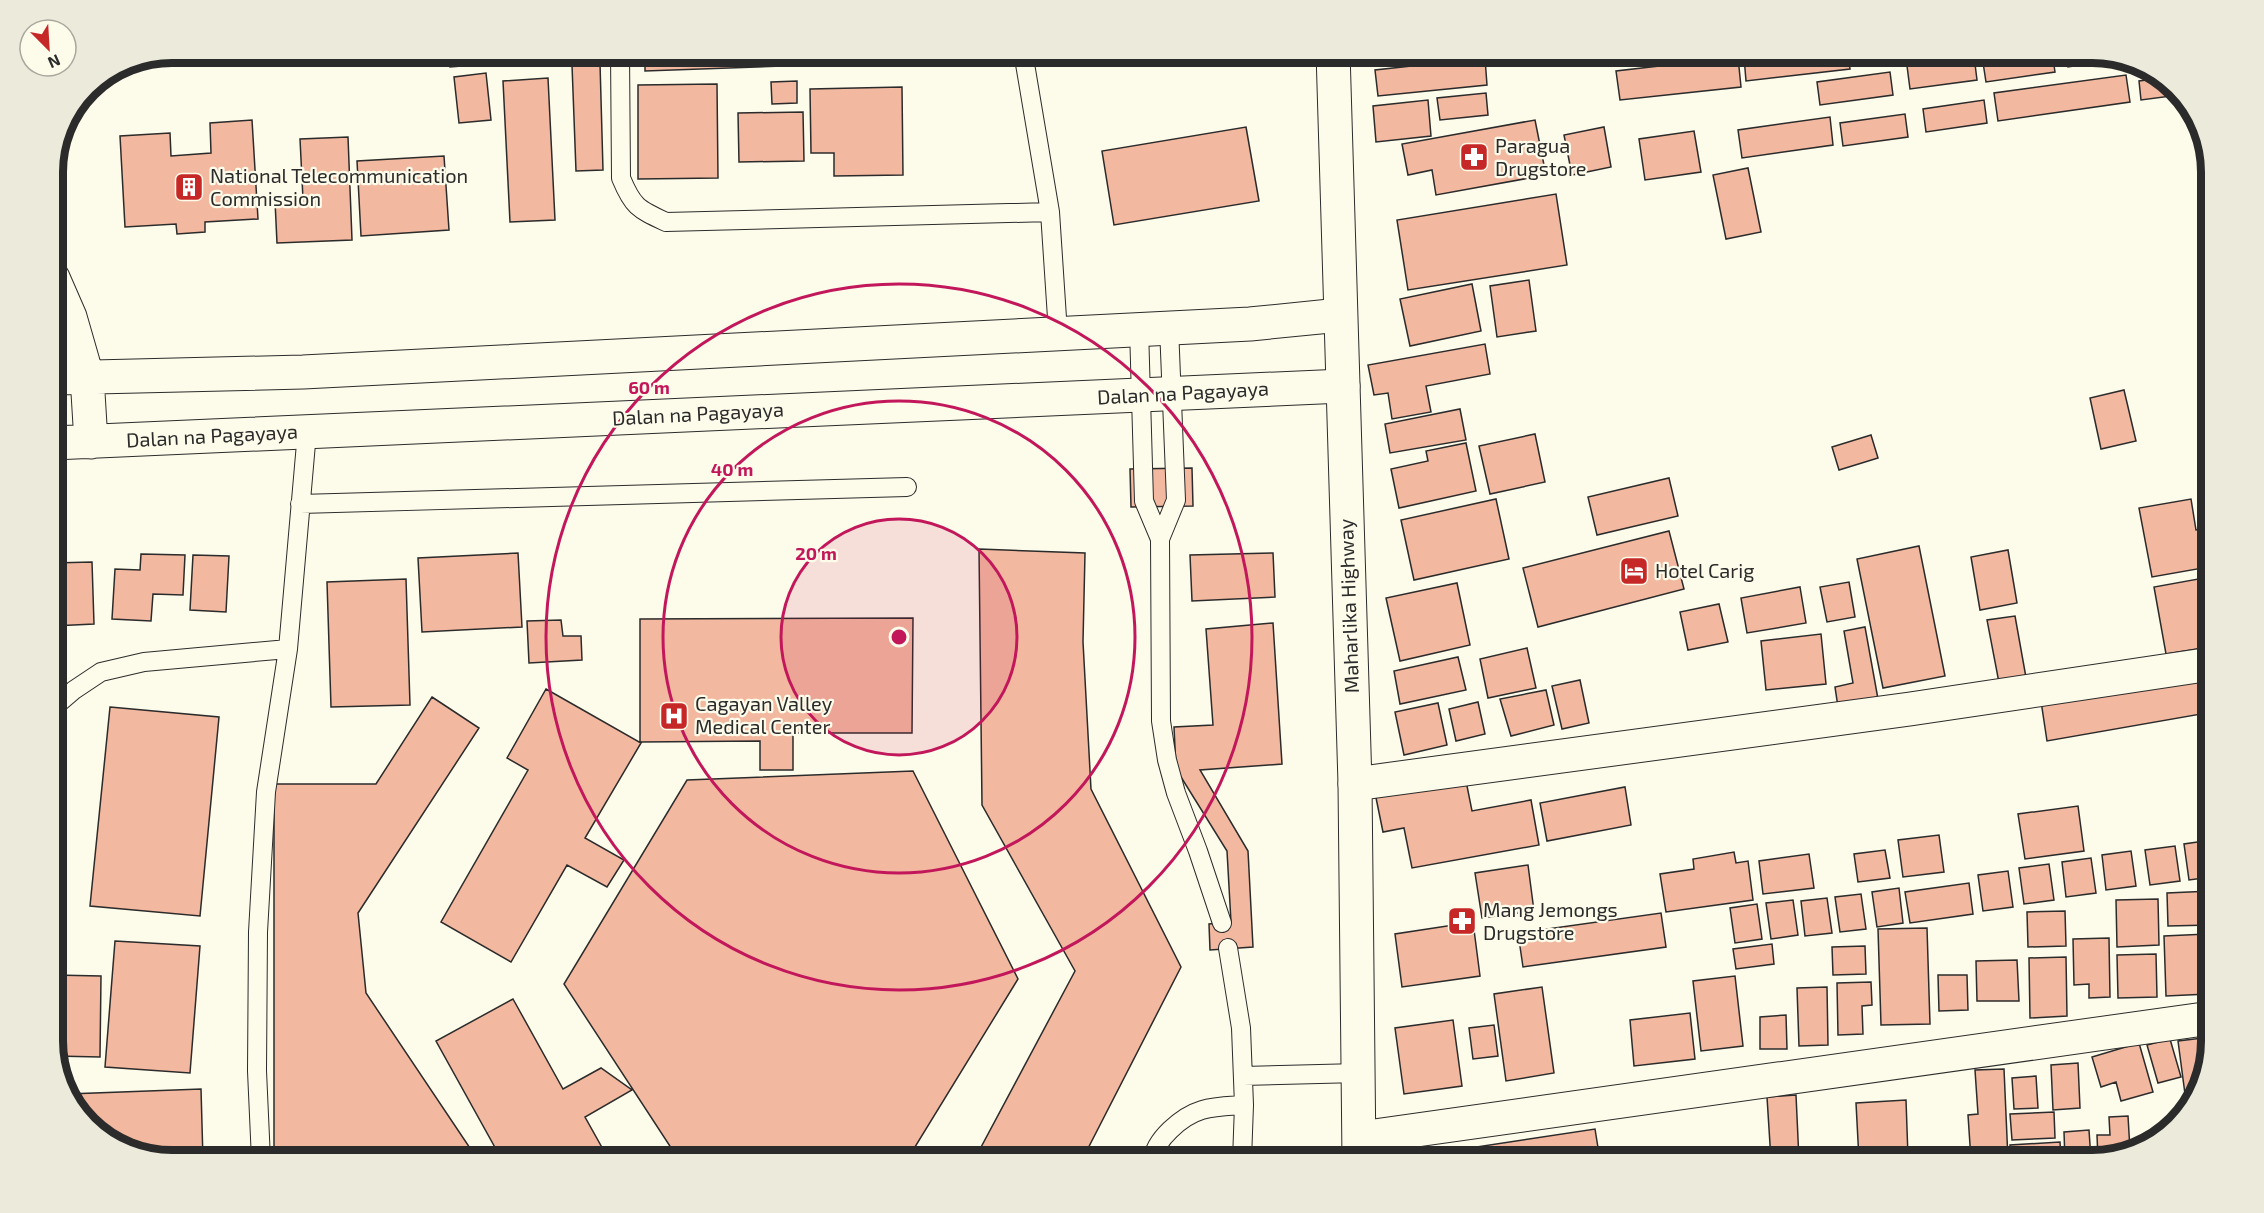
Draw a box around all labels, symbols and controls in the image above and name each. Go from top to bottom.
north arrow [18,18,78,78]
text: N [45,51,63,73]
place label: Paragua Drugstore [1495,133,1587,180]
pharmacy icon: Paragua Drugstore [1458,141,1490,173]
place label: National Telecommunication Commission [210,163,468,210]
building icon: National Telecommunication Commission [173,171,205,203]
text: 60 m [628,376,670,398]
street label: Dalan na Pagayaya [1096,376,1269,408]
street label: Dalan na Pagayaya [611,397,784,429]
street label: Dalan na Pagayaya [125,419,298,451]
text: 40 m [711,458,753,480]
street label: Maharlika Highway [1333,518,1363,694]
text: 20 m [795,542,837,564]
hotel icon: Hotel Carig [1618,555,1650,587]
place label: Hotel Carig [1655,558,1754,582]
centre of rings [889,627,909,647]
place label: Cagayan Valley Medical Center [695,691,833,738]
hospital icon: Cagayan Valley Medical Center [658,700,690,732]
place label: Mang Jemongs Drugstore [1483,897,1618,944]
pharmacy icon: Mang Jemongs Drugstore [1446,905,1478,937]

